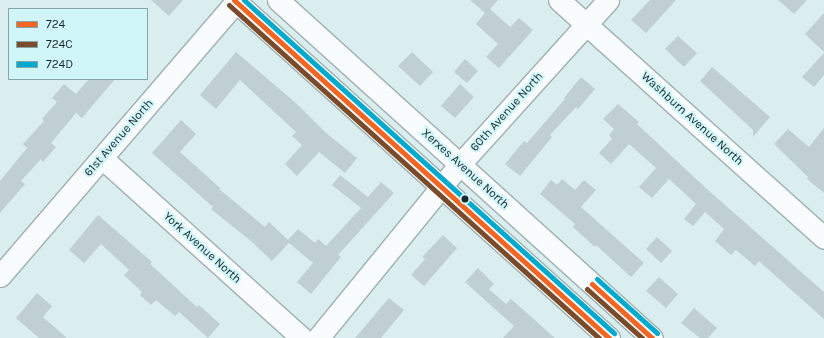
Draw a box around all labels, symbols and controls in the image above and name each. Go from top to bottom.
legend [8,8,148,80]
text: 724 [46,17,65,31]
text: 724C [46,37,73,51]
text: 724D [46,57,73,71]
street label: 60th Avenue North [468,69,546,155]
street label: Washburn Avenue North [638,69,746,169]
street label: 61st Avenue North [82,96,156,180]
street label: Xerxes Avenue North [418,126,512,212]
unlabelled marker [460,194,470,204]
street label: York Avenue North [160,209,244,287]

